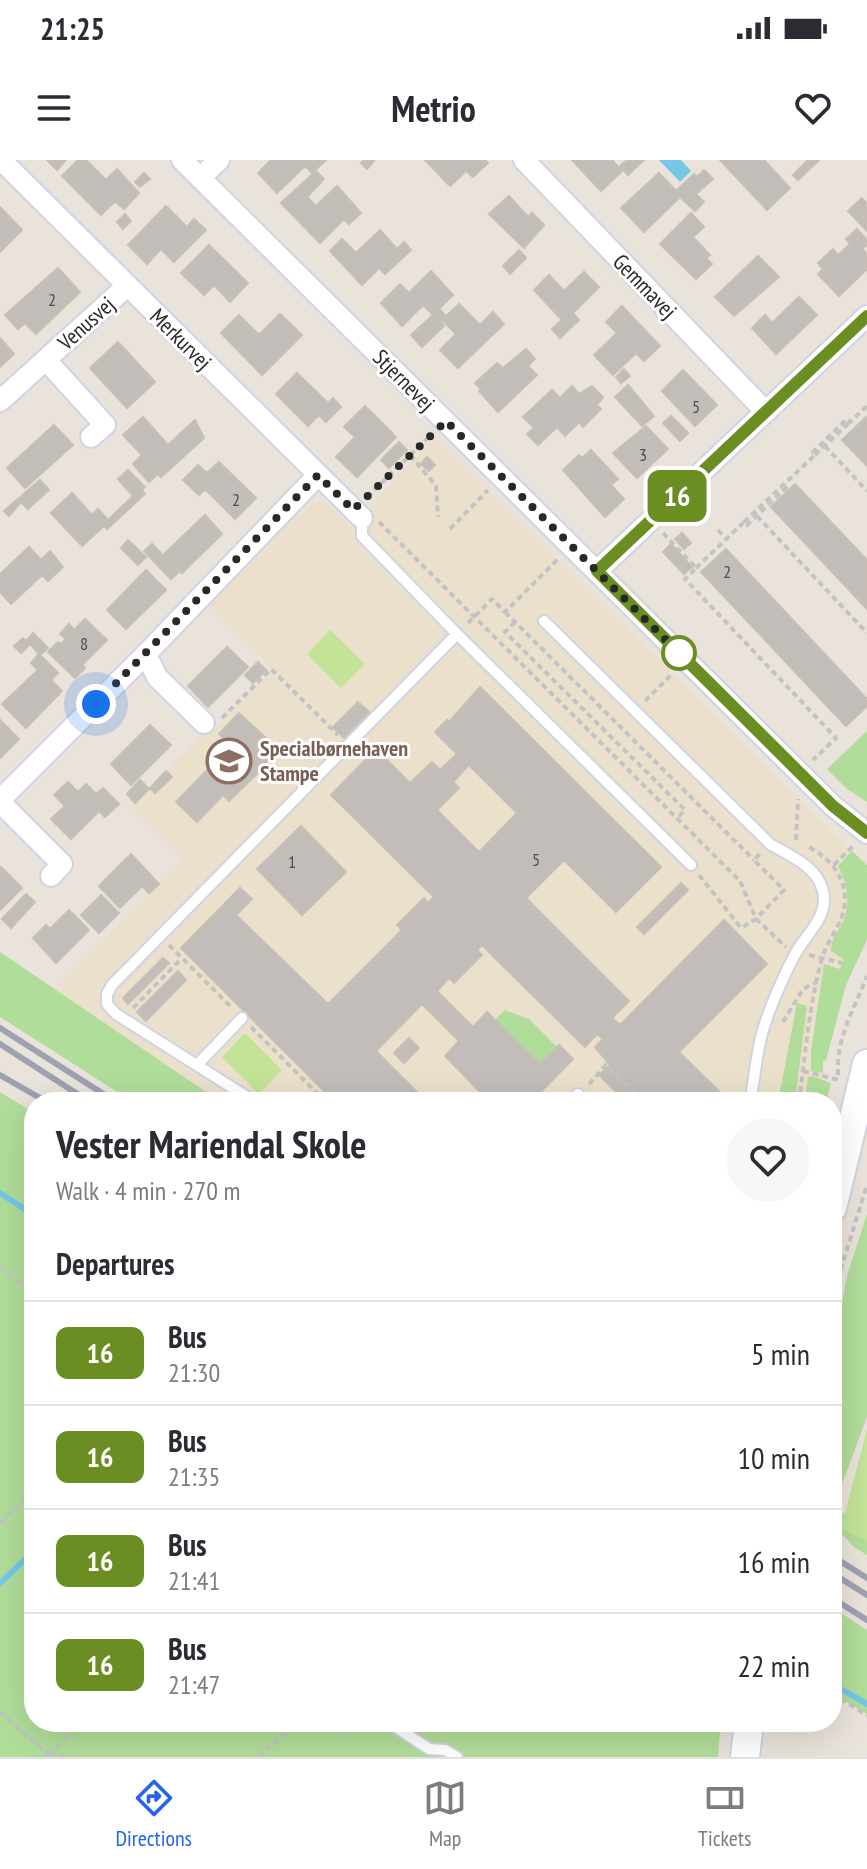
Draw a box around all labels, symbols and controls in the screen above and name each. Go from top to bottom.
text: 21:25 [40,9,105,48]
text: Metrio [391,85,476,132]
icon: menu [32,86,76,130]
icon: heart [791,86,835,130]
street label: Gemmavej [607,248,683,324]
house number: 2 [48,288,56,311]
street label: Venusvej [51,290,120,357]
street label: Merkurvej [144,302,218,376]
street label: Stjernevej [367,343,441,417]
house number: 5 [692,395,700,418]
house number: 3 [639,443,647,466]
line badge: 16 [641,470,713,522]
text: 16 [664,477,690,514]
house number: 2 [232,488,240,511]
house number: 2 [723,560,731,583]
house number: 8 [80,632,88,655]
unlabelled marker [662,636,696,670]
your location [76,684,116,724]
place label: Specialbørnehaven Stampe [260,734,408,787]
school or university icon: Specialbørnehaven Stampe [205,737,253,785]
house number: 5 [532,848,540,871]
house number: 1 [288,850,296,873]
button: heart [726,1118,810,1202]
text: Vester Mariendal Skole [56,1119,366,1168]
text: Walk · 4 min · 270 m [56,1174,240,1207]
text: Departures [56,1244,174,1283]
text: Bus [168,1317,207,1356]
text: 16 [87,1334,113,1371]
text: 5 min [751,1334,810,1373]
text: 21:30 [168,1356,220,1389]
text: Bus [168,1421,207,1460]
text: 16 [87,1438,113,1475]
text: 10 min [737,1438,810,1477]
text: 21:35 [168,1460,220,1493]
text: Bus [168,1525,207,1564]
text: 16 [87,1542,113,1579]
text: 16 min [737,1542,810,1581]
text: 21:41 [168,1564,220,1597]
text: Bus [168,1629,207,1668]
text: 16 [87,1646,113,1683]
text: 22 min [737,1646,810,1685]
text: 21:47 [168,1668,220,1701]
tab: Directions [116,1776,192,1852]
tab: Map [423,1776,467,1852]
tab: Tickets [698,1776,751,1852]

